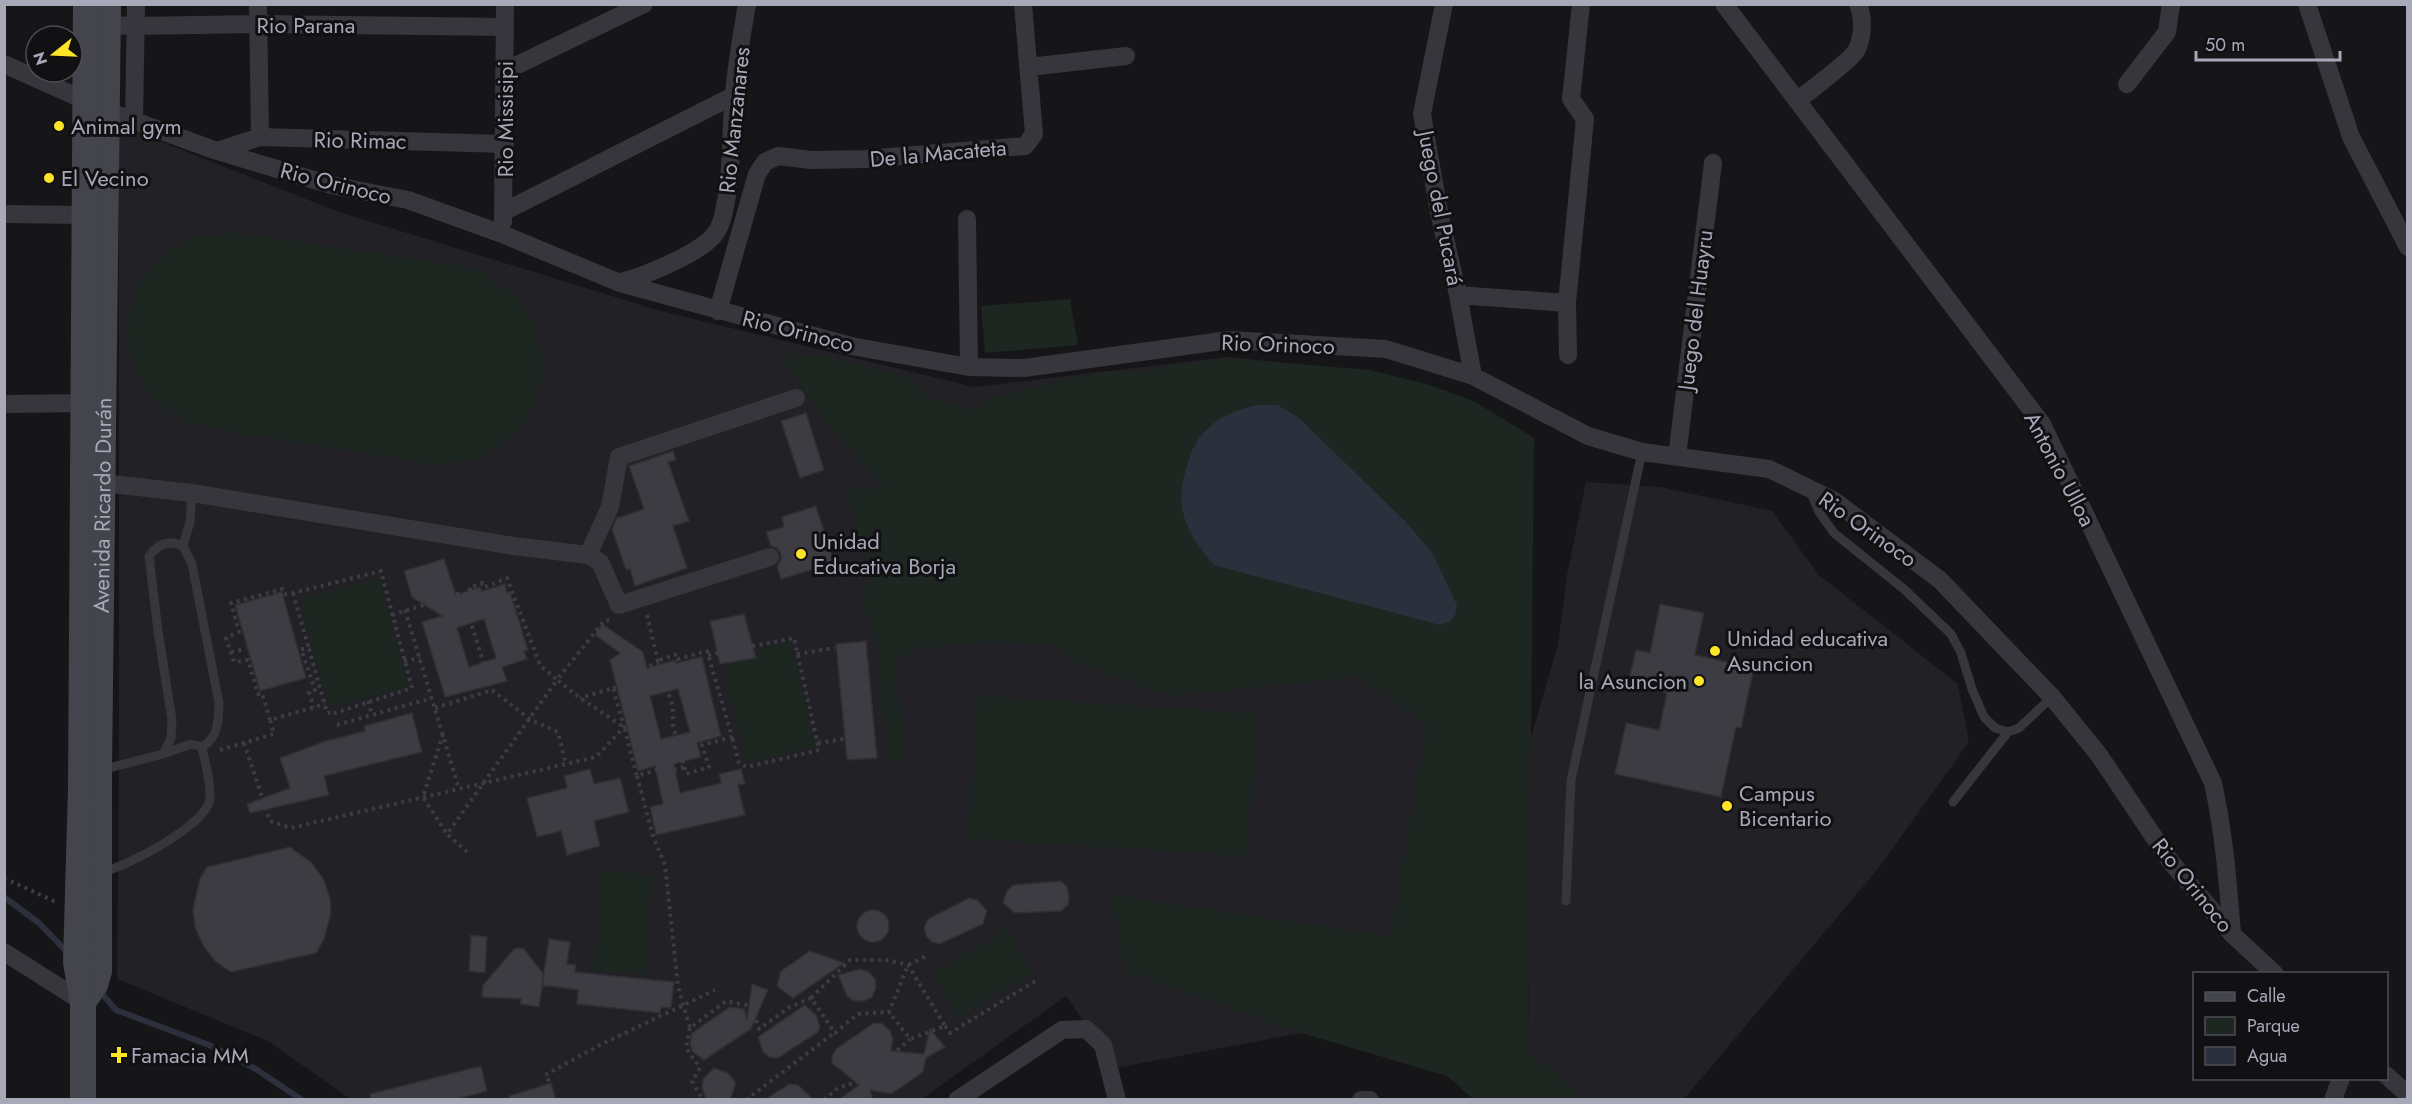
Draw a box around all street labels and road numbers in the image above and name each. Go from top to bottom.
street label: Rio Parana [257,9,355,41]
street label: Rio Manzanares [710,45,758,195]
street label: Rio Missisipi [489,61,521,177]
street label: Rio Rimac [313,123,407,157]
street label: Juego del Pucará [1410,125,1472,288]
street label: De la Macateta [868,131,1008,175]
street label: Rio Orinoco [277,154,395,212]
street label: Juego del Huayru [1669,228,1721,395]
street label: Rio Orinoco [739,302,857,360]
street label: Rio Orinoco [1221,326,1335,362]
street label: Avenida Ricardo Durán [85,398,119,613]
street label: Antonio Ulloa [2016,406,2104,532]
street label: Rio Orinoco [1812,483,1924,575]
street label: Rio Orinoco [2145,831,2241,939]

